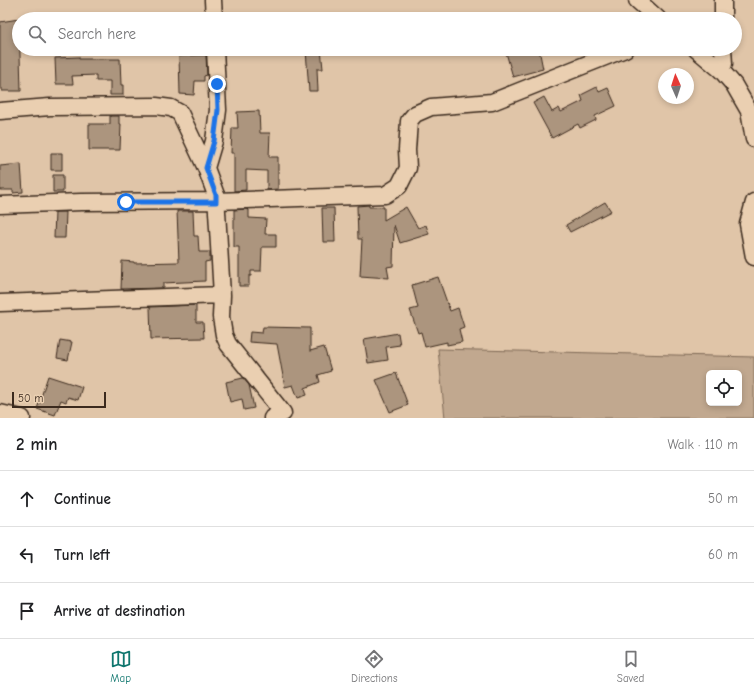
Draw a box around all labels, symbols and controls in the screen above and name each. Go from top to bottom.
search box [12,12,742,56]
icon: search [26,23,48,45]
text: Search here [58,25,136,43]
north arrow [658,68,694,104]
route end [208,75,226,93]
route start [117,193,135,211]
map controls [706,370,742,406]
button: locate [706,370,742,406]
scale bar [12,390,106,409]
text: 50 m [18,392,43,405]
text: 2 min [16,435,57,454]
text: Walk · 110 m [667,437,738,452]
icon: ahead [16,488,38,510]
text: Continue [54,490,111,508]
text: 50 m [708,491,738,506]
icon: left [16,544,38,566]
text: Turn left [54,546,110,564]
text: 60 m [708,547,738,562]
icon: arrive [16,600,38,622]
text: Arrive at destination [54,602,185,620]
tab: Map [110,648,132,685]
tab: Directions [351,648,398,685]
tab: Saved [617,648,644,685]

